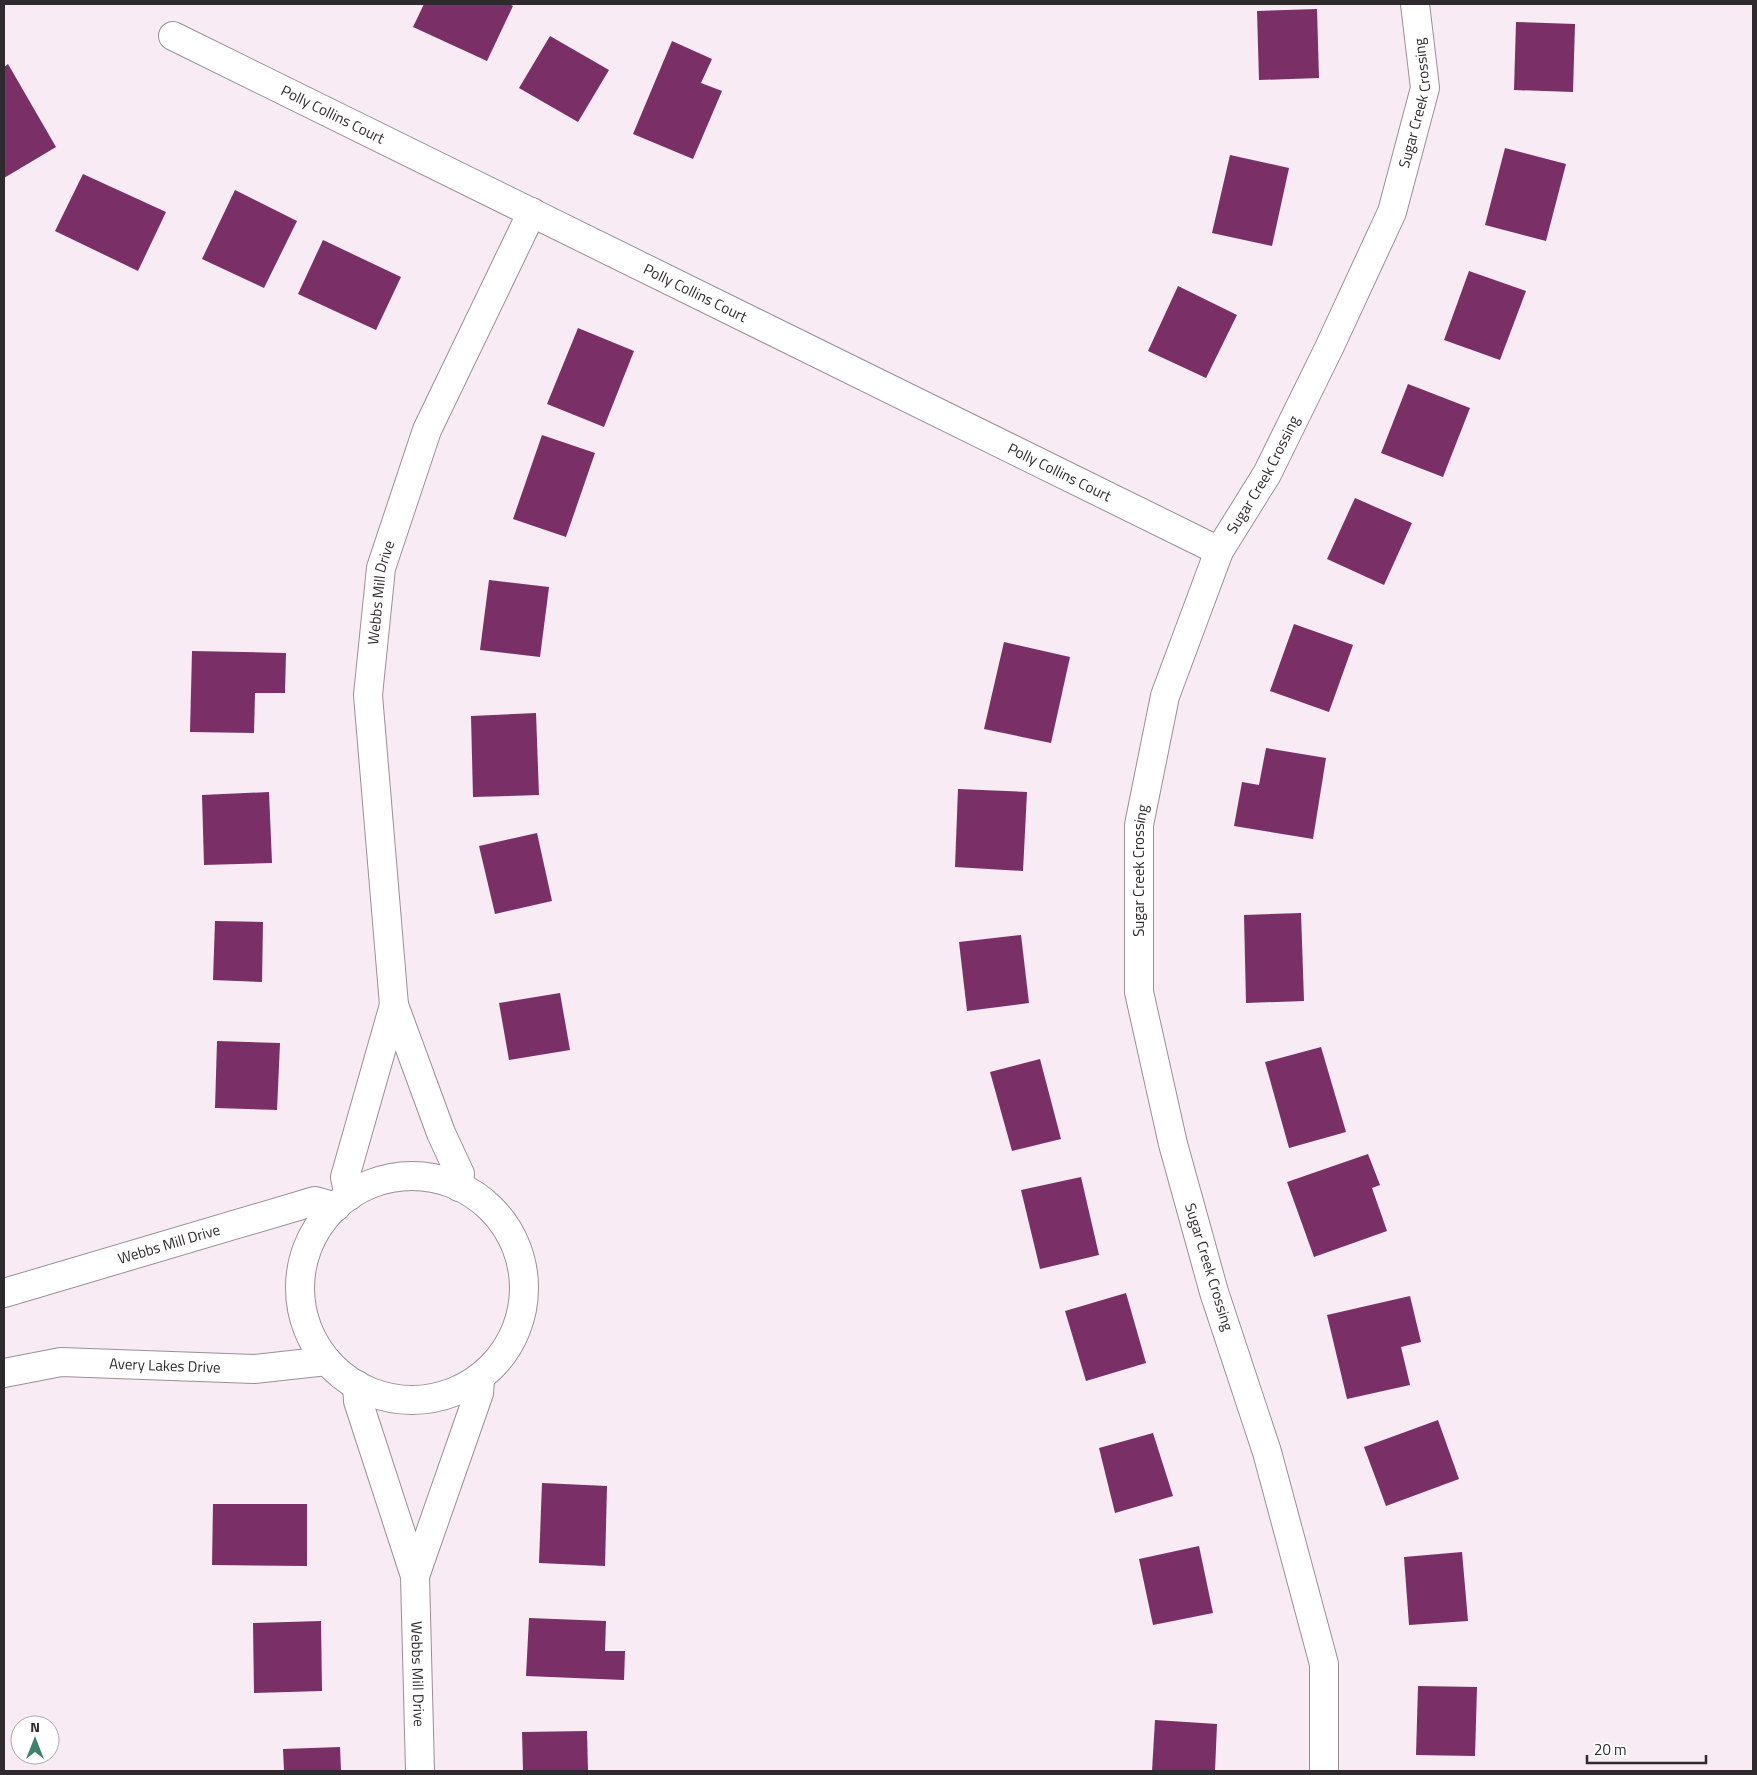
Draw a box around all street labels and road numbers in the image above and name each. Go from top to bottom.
street label: Sugar Creek Crossing [1392,36,1436,171]
street label: Polly Collins Court [277,79,389,150]
street label: Polly Collins Court [640,257,752,328]
street label: Sugar Creek Crossing [1220,411,1305,538]
street label: Polly Collins Court [1004,437,1116,508]
street label: Webbs Mill Drive [361,537,400,646]
street label: Sugar Creek Crossing [1127,802,1154,937]
street label: Sugar Creek Crossing [1179,1200,1240,1334]
street label: Webbs Mill Drive [115,1218,223,1270]
street label: Avery Lakes Drive [109,1352,221,1379]
street label: Webbs Mill Drive [405,1621,431,1727]

